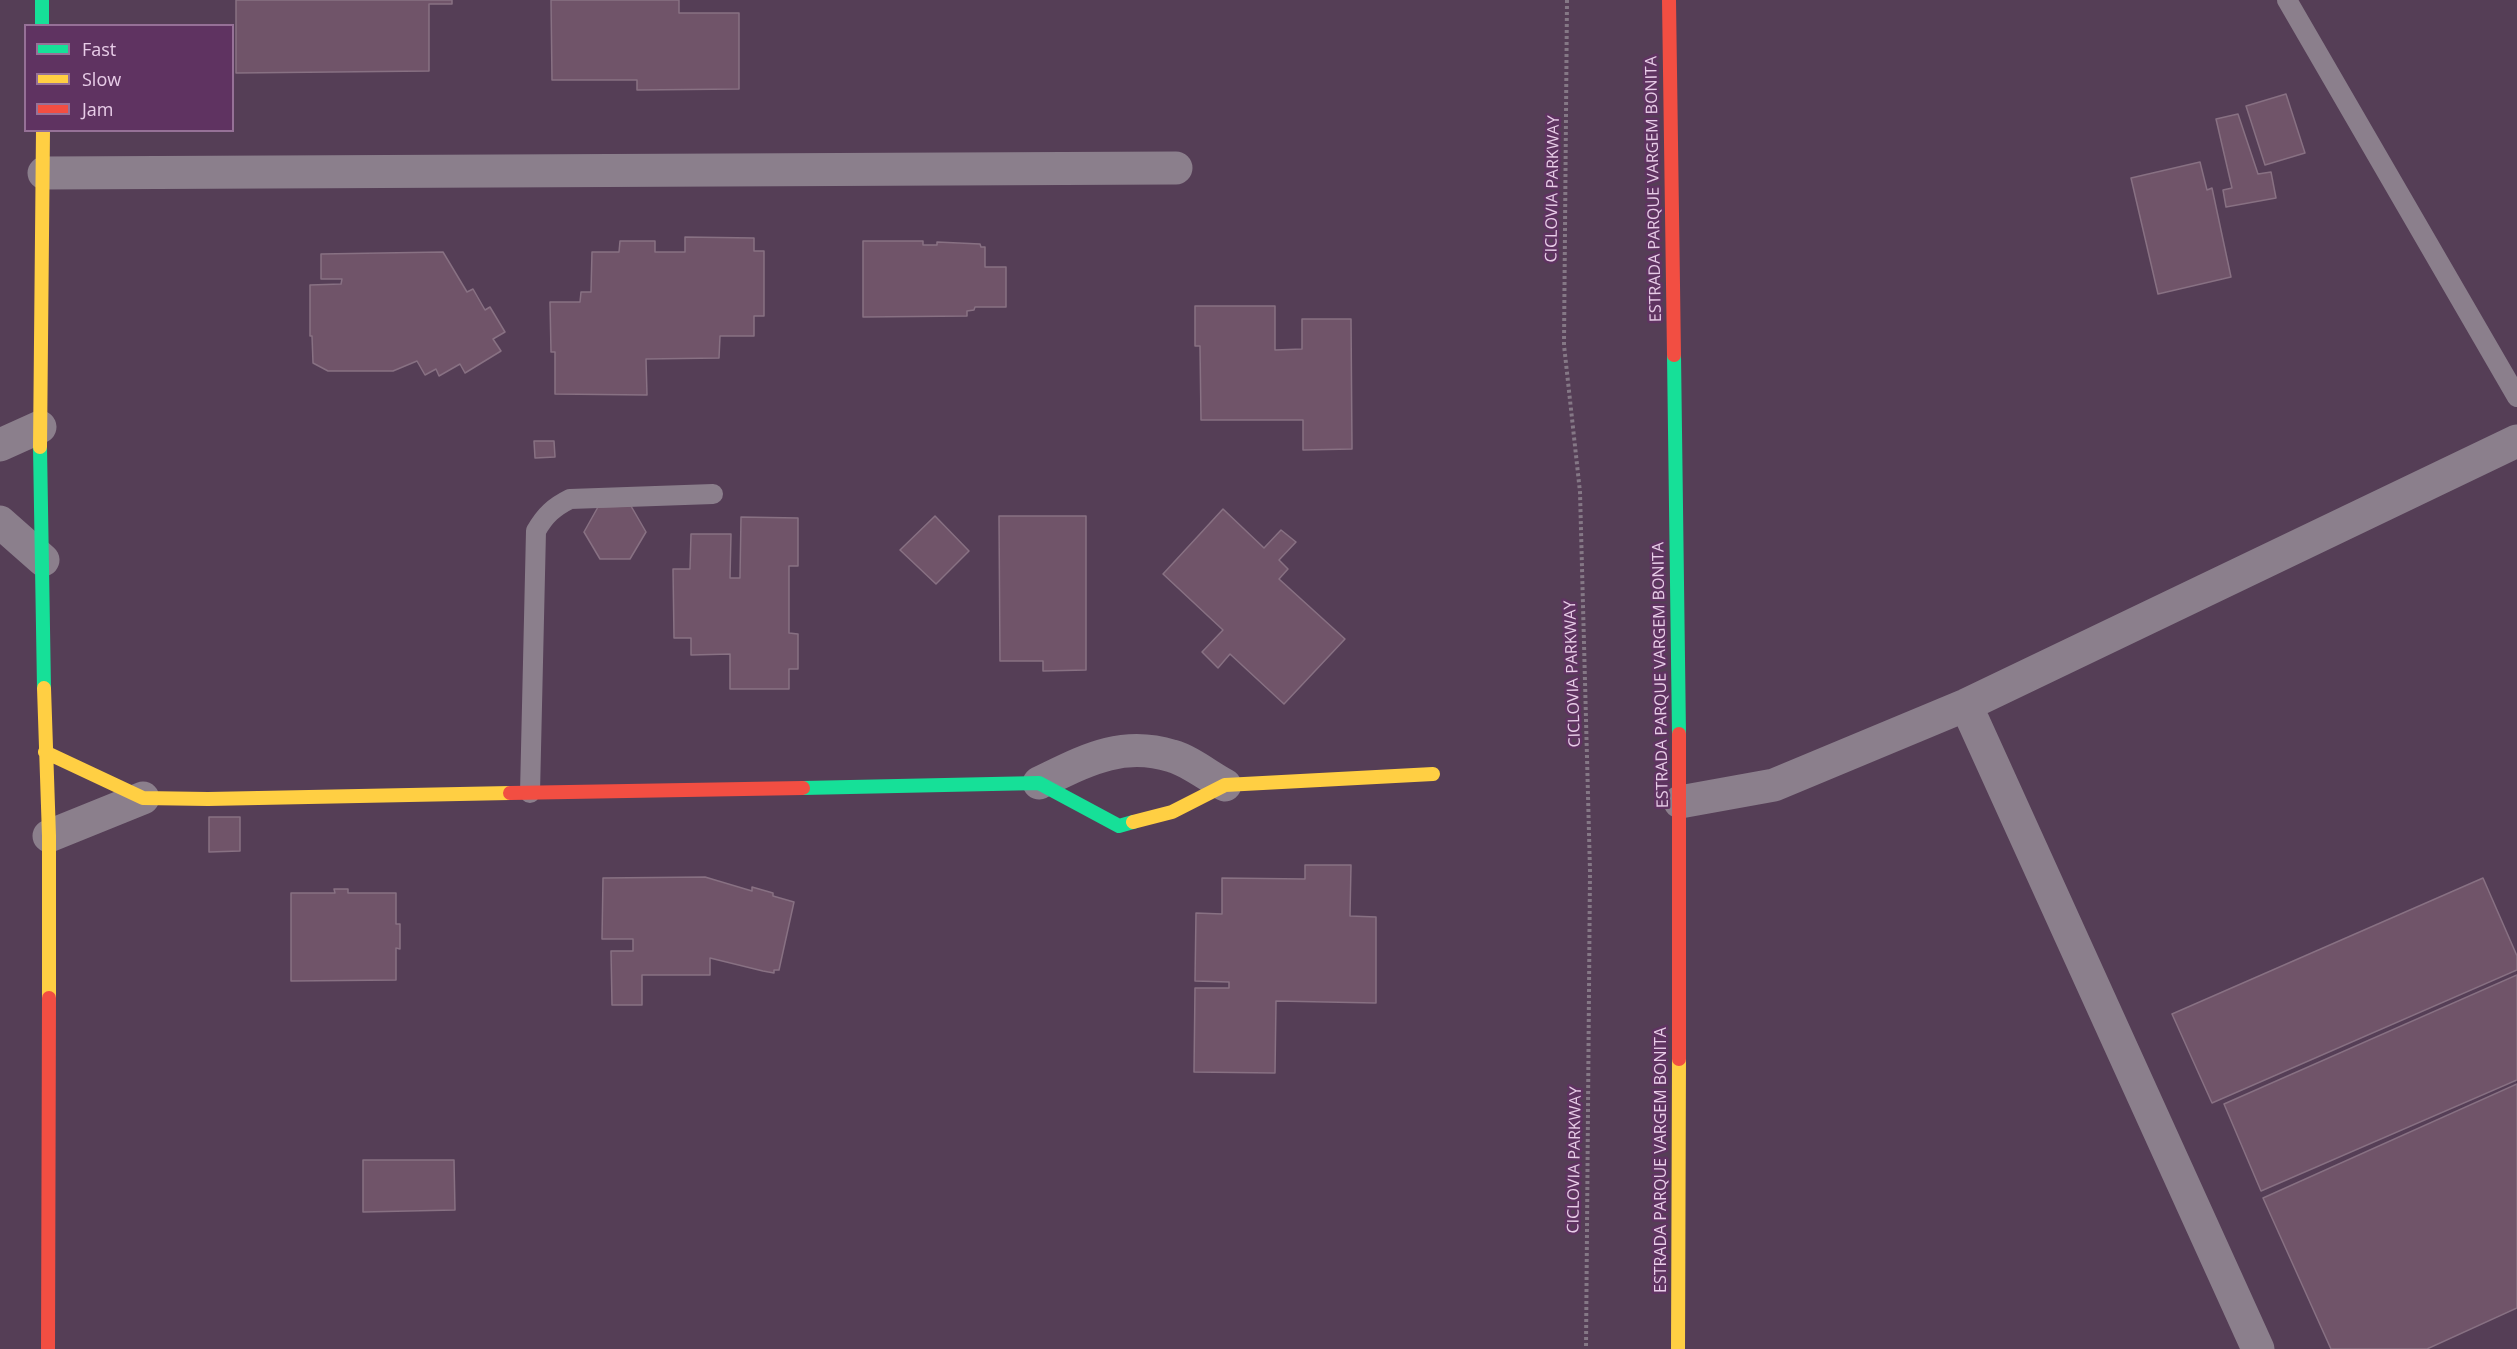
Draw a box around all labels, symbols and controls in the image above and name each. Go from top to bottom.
legend [24,24,234,132]
text: Fast [82,37,116,61]
street label: ESTRADA PARQUE VARGEM BONITA [1642,56,1666,322]
text: Slow [82,67,121,91]
text: Jam [82,97,114,121]
street label: CICLOVIA PARKWAY [1542,115,1564,263]
street label: ESTRADA PARQUE VARGEM BONITA [1649,542,1673,808]
street label: CICLOVIA PARKWAY [1561,600,1585,748]
street label: ESTRADA PARQUE VARGEM BONITA [1651,1027,1671,1293]
street label: CICLOVIA PARKWAY [1564,1086,1586,1234]

